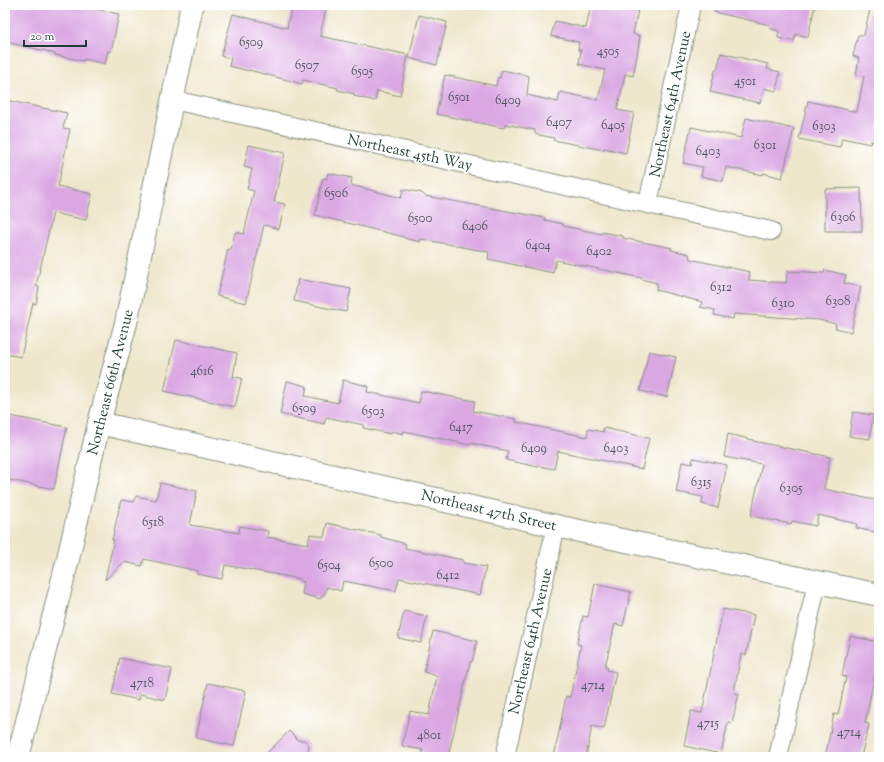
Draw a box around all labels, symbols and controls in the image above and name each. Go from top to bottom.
scale bar [24,22,86,48]
text: 20 m [30,28,55,46]
street label: Northeast 64th Avenue [646,29,697,180]
house number: 6509 [239,34,263,52]
house number: 4505 [597,43,620,61]
house number: 6507 [295,57,320,75]
house number: 6505 [351,63,374,81]
house number: 4501 [734,73,757,91]
house number: 6501 [448,89,471,107]
house number: 6409 [495,92,521,110]
house number: 6407 [546,114,573,132]
house number: 6405 [601,117,626,135]
house number: 6303 [812,118,836,136]
street label: Northeast 45th Way [345,130,475,177]
house number: 6301 [754,137,777,155]
house number: 6403 [696,143,720,161]
house number: 6506 [324,185,348,203]
house number: 6306 [831,209,855,227]
house number: 6500 [408,210,432,228]
house number: 6406 [462,218,488,236]
house number: 6404 [525,237,551,255]
house number: 6402 [586,243,612,261]
house number: 6312 [710,279,732,297]
house number: 6308 [826,293,850,311]
house number: 6310 [772,295,795,313]
street label: Northeast 66th Avenue [83,307,140,457]
house number: 4616 [190,363,214,381]
house number: 6509 [292,400,316,418]
house number: 6503 [361,403,385,421]
house number: 6417 [449,419,473,437]
house number: 6409 [521,440,547,458]
house number: 6403 [604,440,628,458]
house number: 6315 [691,474,712,492]
house number: 6305 [780,480,803,498]
street label: Northeast 47th Street [419,486,558,537]
house number: 6518 [142,514,164,532]
house number: 6500 [369,555,393,573]
house number: 6504 [317,557,341,575]
street label: Northeast 64th Avenue [504,566,558,716]
house number: 6412 [436,567,460,585]
house number: 4718 [130,675,154,693]
house number: 4714 [581,677,605,695]
house number: 4715 [697,715,720,733]
house number: 4714 [837,724,861,742]
house number: 4801 [417,727,442,745]

